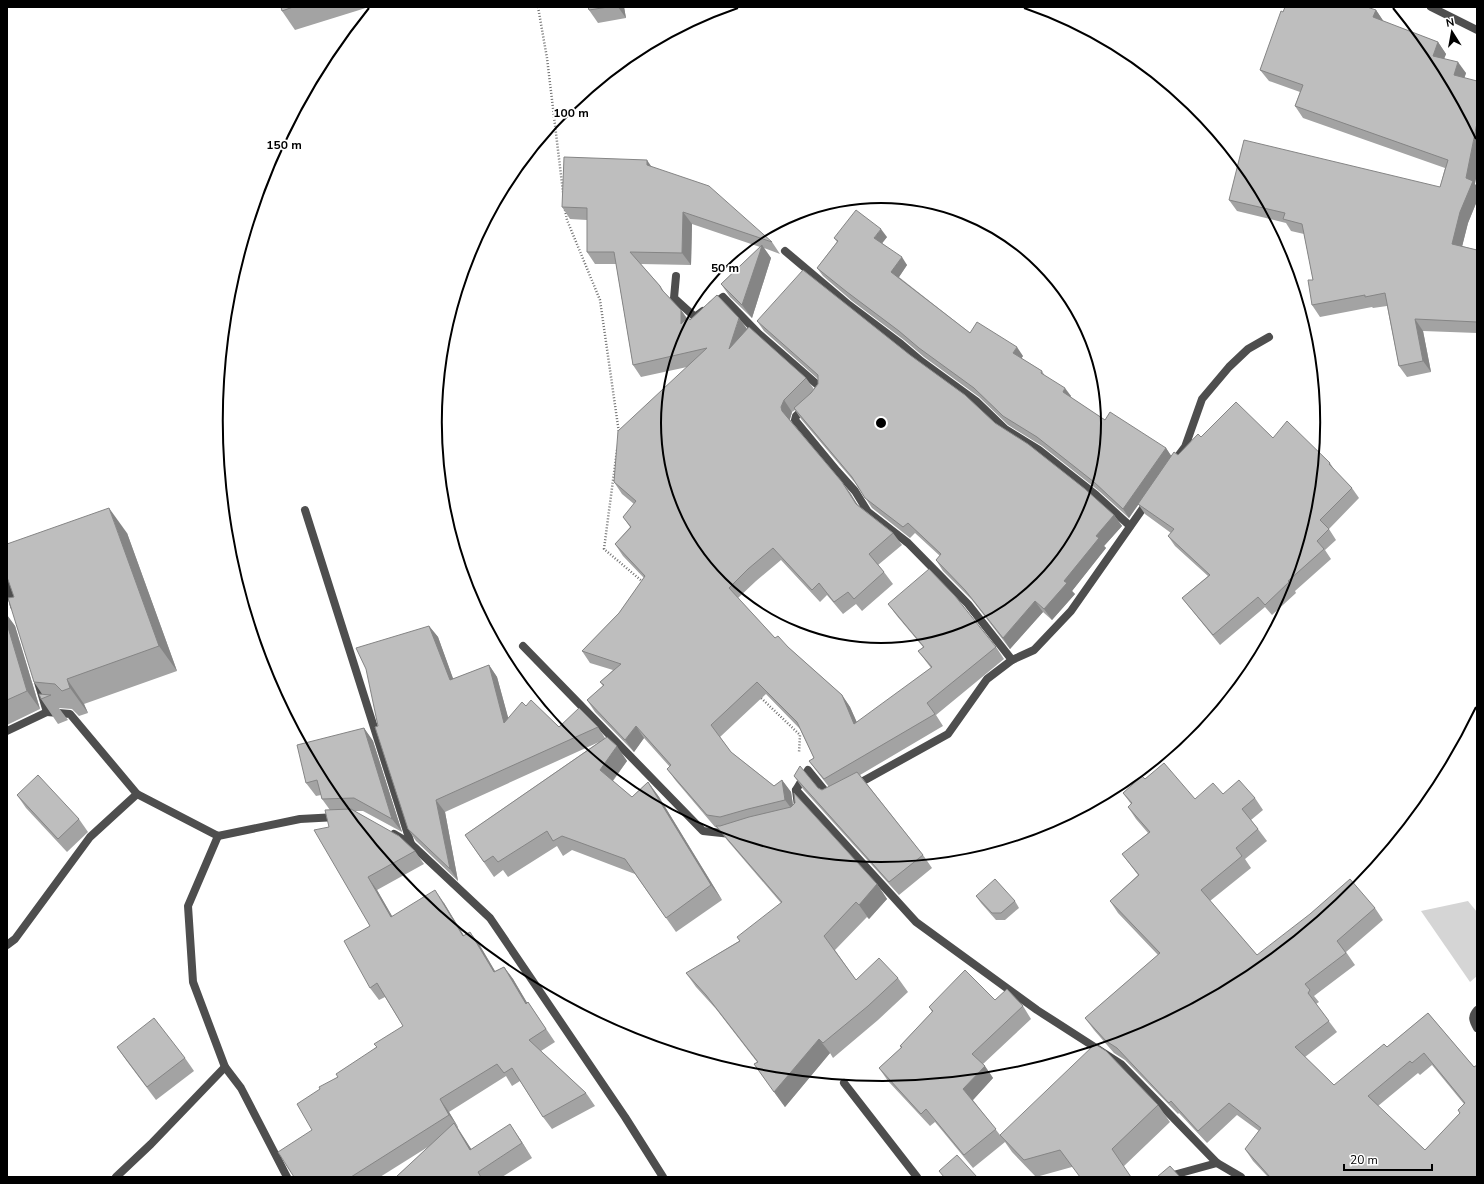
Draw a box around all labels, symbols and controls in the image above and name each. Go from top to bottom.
north arrow [1432,12,1472,52]
text: N [1445,15,1456,31]
text: 100 m [553,105,589,121]
text: 150 m [266,137,302,153]
text: 50 m [711,260,739,276]
centre of rings [874,416,888,430]
scale bar [1344,1146,1432,1172]
text: 20 m [1350,1152,1378,1168]

